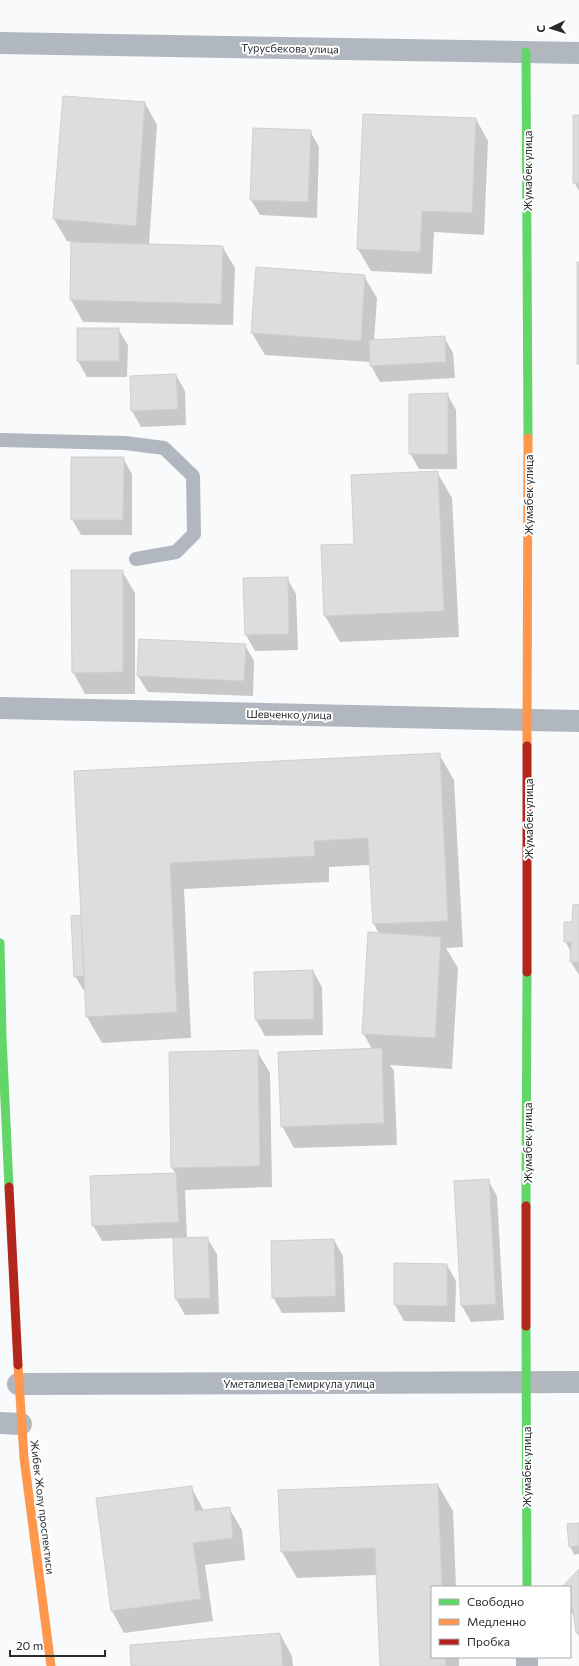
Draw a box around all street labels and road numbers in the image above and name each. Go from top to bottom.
street label: Турусбекова улица [241,41,339,55]
street label: Жумабек улица [521,131,534,211]
street label: Жумабек улица [522,455,535,535]
street label: Шевченко улица [246,707,332,721]
street label: Жумабек улица [522,779,535,859]
street label: Жумабек улица [521,1103,534,1183]
street label: Уметалиева Темиркула улица [223,1377,375,1390]
street label: Жумабек улица [520,1427,533,1507]
street label: Жибек Жолу проспектиси [28,1439,58,1575]

